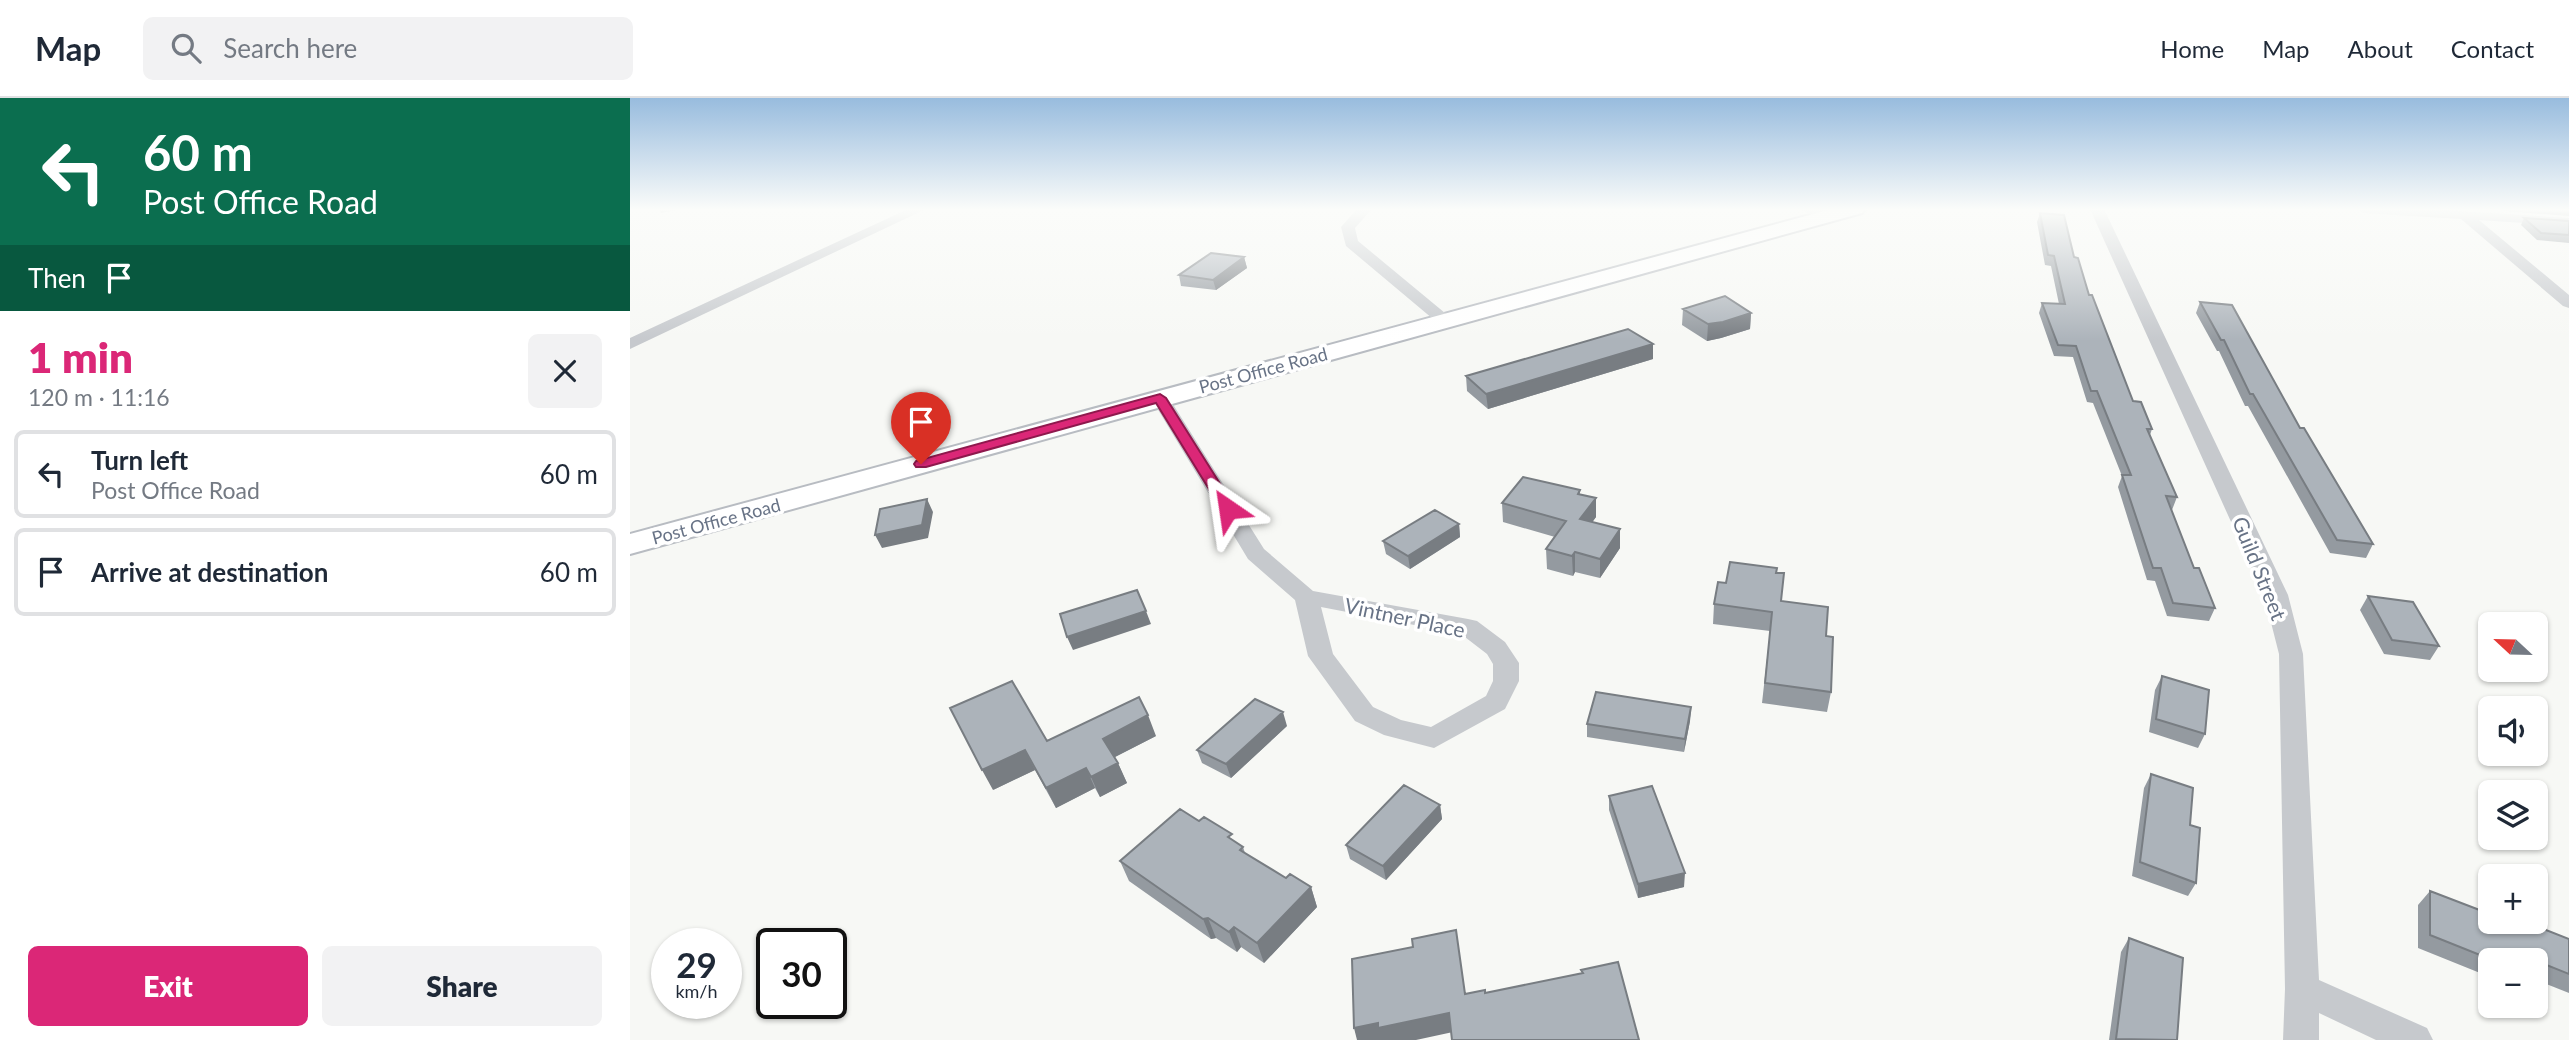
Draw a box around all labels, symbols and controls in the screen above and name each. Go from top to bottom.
search box [143,17,633,80]
text: Map [35,28,101,68]
icon: search [167,29,205,67]
text: Search here [223,32,357,64]
text: Home [2160,34,2224,63]
text: Map [2262,34,2310,63]
text: About [2348,34,2413,63]
text: Contact [2451,34,2534,63]
text: 60 m [143,123,253,181]
icon: left [28,126,119,217]
text: Post Office Road [143,182,378,221]
icon: arrive [100,259,138,297]
text: Then [28,262,86,294]
text: 1 min [28,332,133,382]
button: close [528,334,602,408]
street label: Post Office Road [1196,342,1330,398]
text: 120 m · 11:16 [28,383,170,411]
pin [891,392,951,464]
icon: arrive [902,403,940,441]
text: Turn left [91,444,188,476]
icon: left [32,455,70,493]
text: 60 m [540,458,598,490]
position arrow [1191,472,1265,546]
text: Post Office Road [91,476,260,504]
street label: Post Office Road [649,493,783,549]
street label: Guild Street [2228,513,2292,624]
icon: arrive [32,553,70,591]
text: Arrive at destination [91,556,328,588]
text: 60 m [540,556,598,588]
street label: Vintner Place [1342,592,1468,642]
north arrow [2478,612,2548,682]
map controls [2478,612,2548,1018]
button: sound [2478,696,2548,766]
button: layers [2478,780,2548,850]
button: + [2478,864,2548,934]
speed limit sign: 30 [756,928,847,1019]
text: 29 [676,943,717,985]
button: Exit [28,946,308,1026]
button: Share [322,946,602,1026]
button: − [2478,948,2548,1018]
text: km/h [675,980,718,1002]

